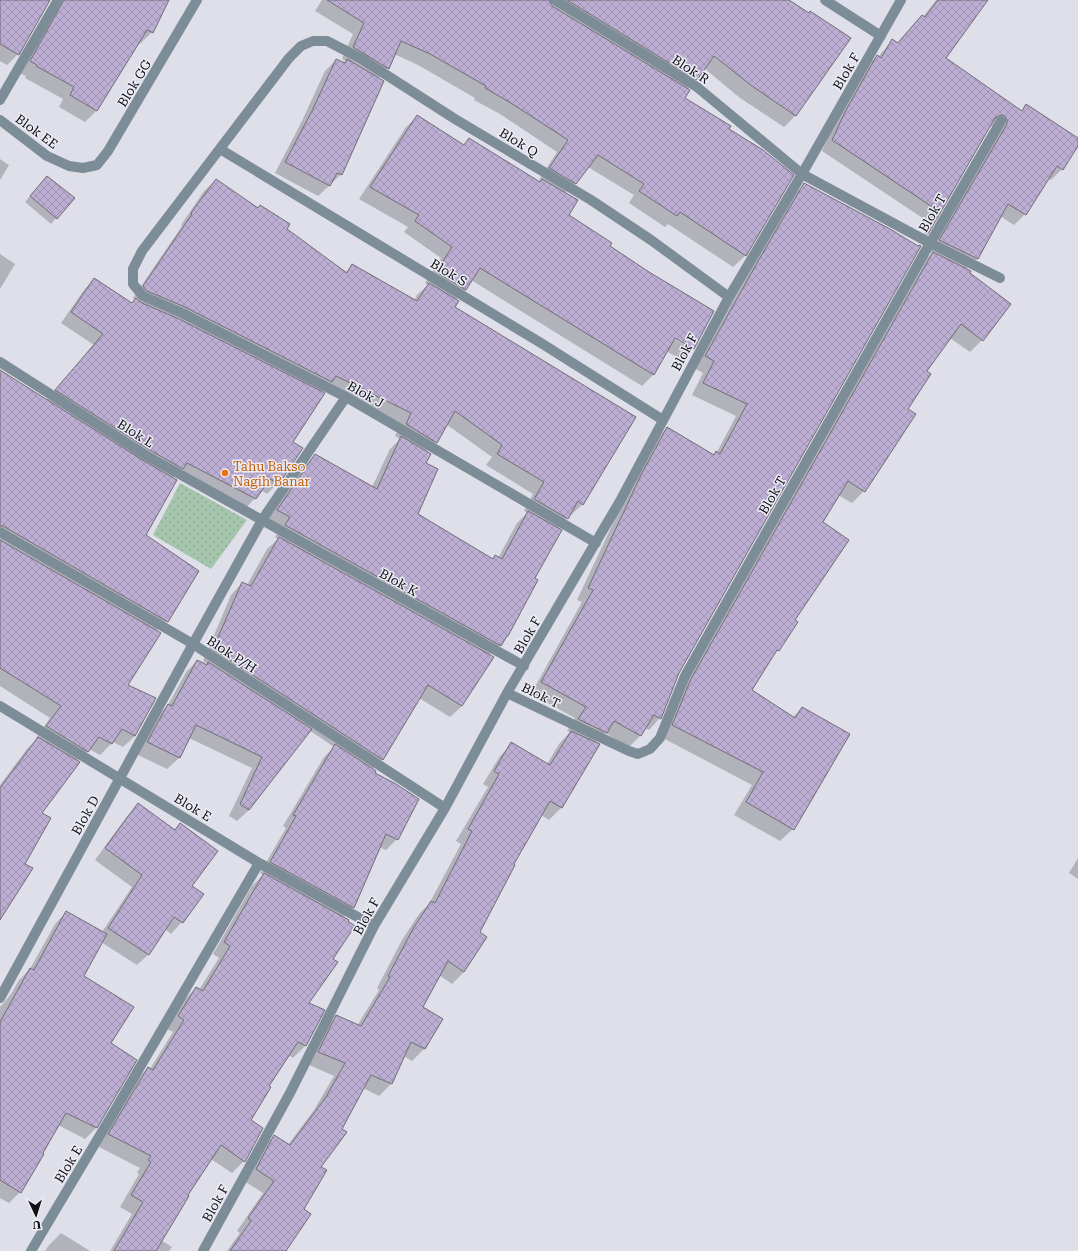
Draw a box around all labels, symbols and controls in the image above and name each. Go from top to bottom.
street label: Blok F [830,50,863,92]
street label: Blok R [669,52,712,87]
street label: Blok GG [115,57,154,110]
street label: Blok EE [13,111,61,152]
street label: Blok Q [497,125,541,160]
street label: Blok T [916,192,949,235]
street label: Blok S [428,256,470,289]
street label: Blok F [668,331,701,373]
street label: Blok J [345,378,387,411]
street label: Blok L [115,416,157,450]
place label: Tahu Bakso Nagih Banar [233,459,311,489]
marker: Tahu Bakso Nagih Banar [220,468,230,478]
street label: Blok T [756,474,789,517]
street label: Blok K [377,566,421,599]
street label: Blok F [511,614,544,656]
street label: Blok P/H [204,633,260,676]
street label: Blok T [519,680,563,711]
street label: Blok E [171,791,214,824]
street label: Blok D [69,793,102,837]
street label: Blok F [350,895,383,937]
street label: Blok E [52,1143,85,1186]
street label: Blok F [199,1182,232,1224]
north arrow [16,1195,56,1235]
text: U [31,1218,41,1231]

